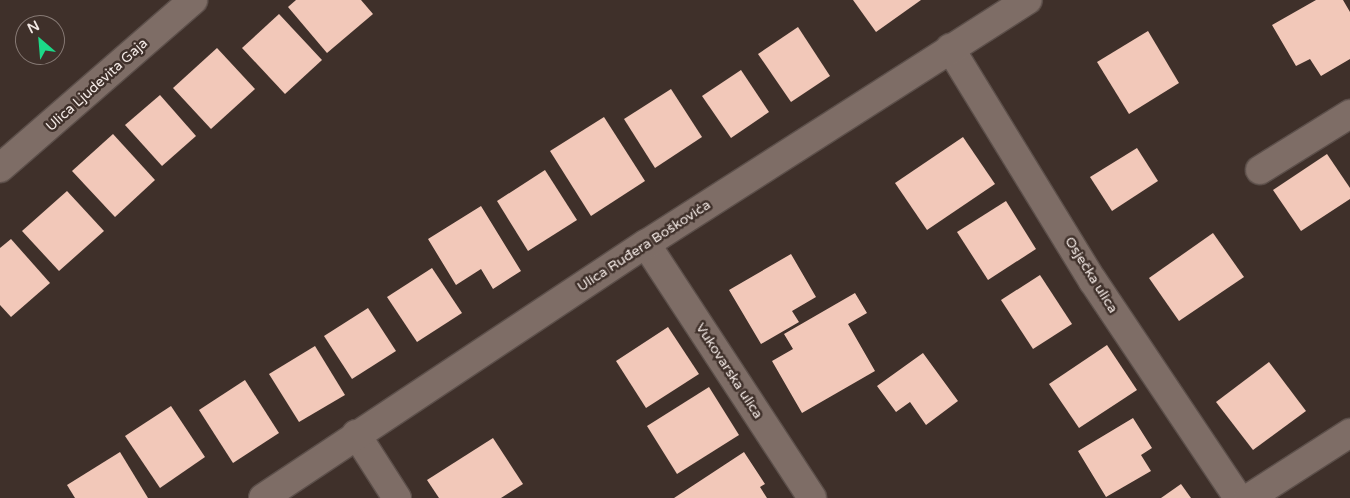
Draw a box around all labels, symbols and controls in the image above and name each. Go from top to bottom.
north arrow [15,15,65,65]
text: N [25,17,42,37]
street label: Ulica Ljudevita Gaja [43,35,151,135]
street label: Ulica Ruđera Boškovića [574,197,714,295]
street label: Osječka ulica [1061,234,1121,316]
street label: Vukovarska ulica [692,320,766,422]

